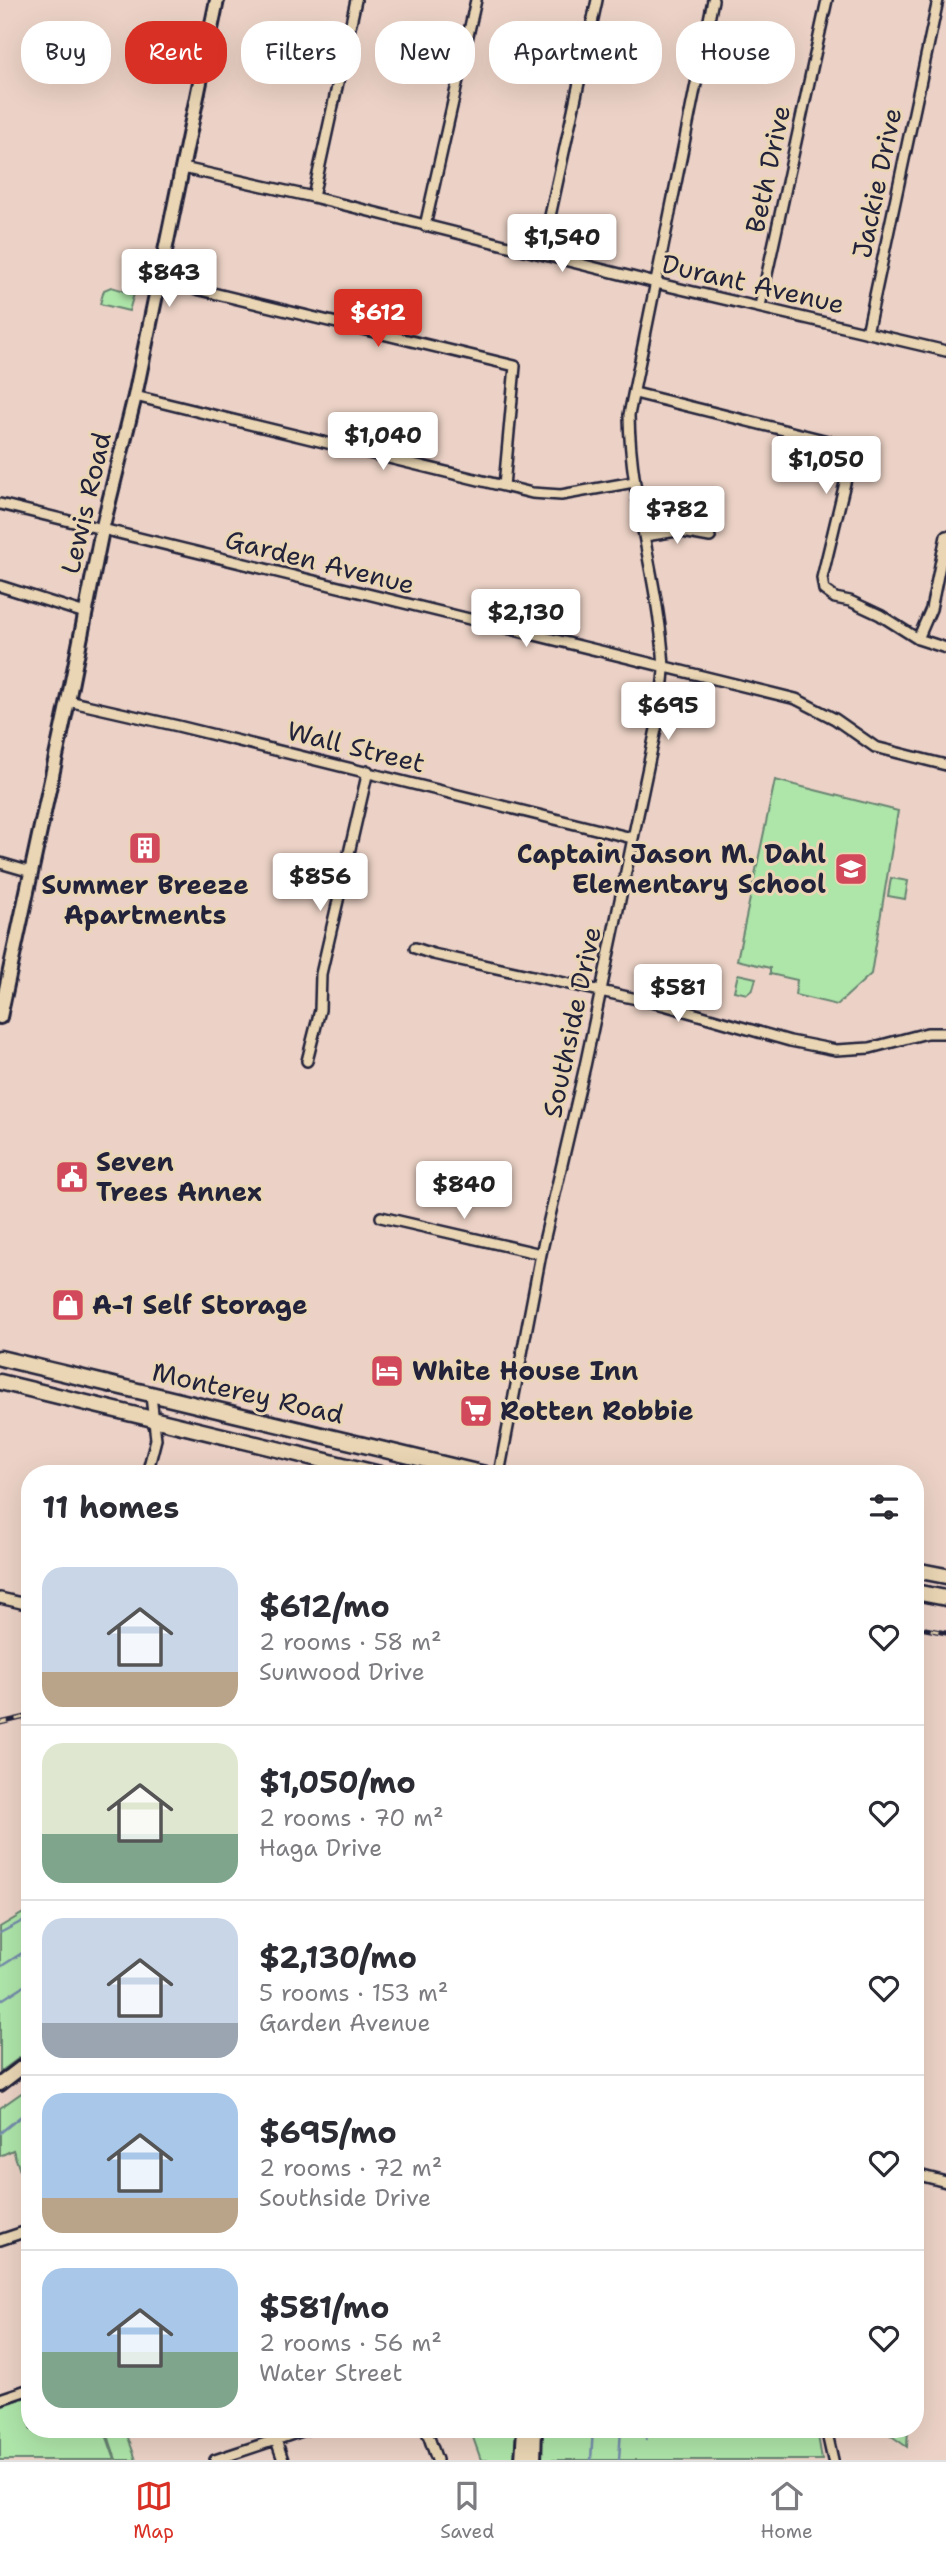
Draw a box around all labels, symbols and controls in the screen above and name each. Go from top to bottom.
chip: Buy [21,21,111,84]
chip: Rent [125,21,227,84]
chip: Filters [241,21,361,84]
chip: New [375,21,475,84]
chip: Apartment [489,21,662,84]
chip: House [676,21,795,84]
street label: Beth Drive [737,102,798,236]
street label: Jackie Drive [844,105,909,261]
pin: $1,540 [505,215,619,274]
text: $1,540 [523,222,601,252]
street label: Durant Avenue [658,245,848,322]
pin: $843 [128,250,210,309]
text: $843 [138,257,200,287]
pin: $612 [337,290,419,349]
text: $612 [350,297,406,327]
pin: $1,040 [326,412,440,472]
text: $1,040 [344,420,422,450]
street label: Lewis Road [52,429,119,577]
pin: $1,050 [769,436,883,496]
text: $1,050 [788,444,864,474]
pin: $782 [636,486,718,546]
text: $782 [645,494,709,524]
street label: Garden Avenue [222,521,418,602]
pin: $2,130 [469,590,583,649]
text: $2,130 [487,597,565,627]
pin: $695 [627,682,709,742]
text: $695 [637,690,699,720]
street label: Wall Street [284,712,429,781]
building icon: Summer Breeze Apartments [126,829,164,867]
place label: Captain Jason M. Dahl Elementary School [517,836,826,901]
school or university icon: Captain Jason M. Dahl Elementary School [832,850,870,888]
pin: $856 [279,853,361,913]
text: $856 [289,861,351,891]
place label: Summer Breeze Apartments [41,867,249,932]
street label: Southside Drive [534,923,609,1121]
pin: $581 [637,964,719,1024]
text: $581 [650,972,706,1002]
place label: Seven Trees Annex [96,1144,262,1209]
public building icon: Seven Trees Annex [53,1158,91,1196]
pin: $840 [423,1162,505,1221]
text: $840 [432,1169,496,1199]
shop icon: A-1 Self Storage [49,1286,87,1324]
place label: A-1 Self Storage [92,1287,308,1322]
hotel icon: White House Inn [368,1352,406,1390]
street label: Monterey Road [149,1353,347,1432]
place label: White House Inn [412,1353,638,1388]
supermarket icon: Rotten Robbie [457,1392,495,1430]
place label: Rotten Robbie [500,1393,694,1428]
text: 11 homes [42,1487,179,1528]
icon: filters [865,1488,903,1526]
text: $612/mo [259,1586,390,1627]
icon: home [98,1595,182,1679]
icon: heart [865,1618,903,1656]
text: 2 rooms · 58 m² [259,1627,442,1657]
text: Sunwood Drive [259,1657,425,1687]
text: $1,050/mo [259,1762,416,1803]
icon: home [98,1771,182,1855]
icon: heart [865,1794,903,1832]
text: 2 rooms · 70 m² [259,1803,444,1833]
text: Haga Drive [259,1833,382,1863]
text: $2,130/mo [259,1937,417,1978]
icon: home [98,1946,182,2030]
icon: heart [865,1969,903,2007]
text: 5 rooms · 153 m² [259,1978,448,2008]
text: Garden Avenue [259,2008,430,2038]
text: $695/mo [259,2112,397,2153]
icon: home [98,2121,182,2205]
icon: heart [865,2144,903,2182]
text: 2 rooms · 72 m² [259,2153,442,2183]
text: Southside Drive [259,2183,431,2213]
text: $581/mo [259,2287,390,2328]
icon: home [98,2296,182,2380]
icon: heart [865,2319,903,2357]
text: 2 rooms · 56 m² [259,2328,442,2358]
text: Water Street [259,2358,402,2388]
tab: Map [133,2477,174,2544]
tab: Saved [440,2477,494,2544]
tab: Home [761,2477,813,2544]

